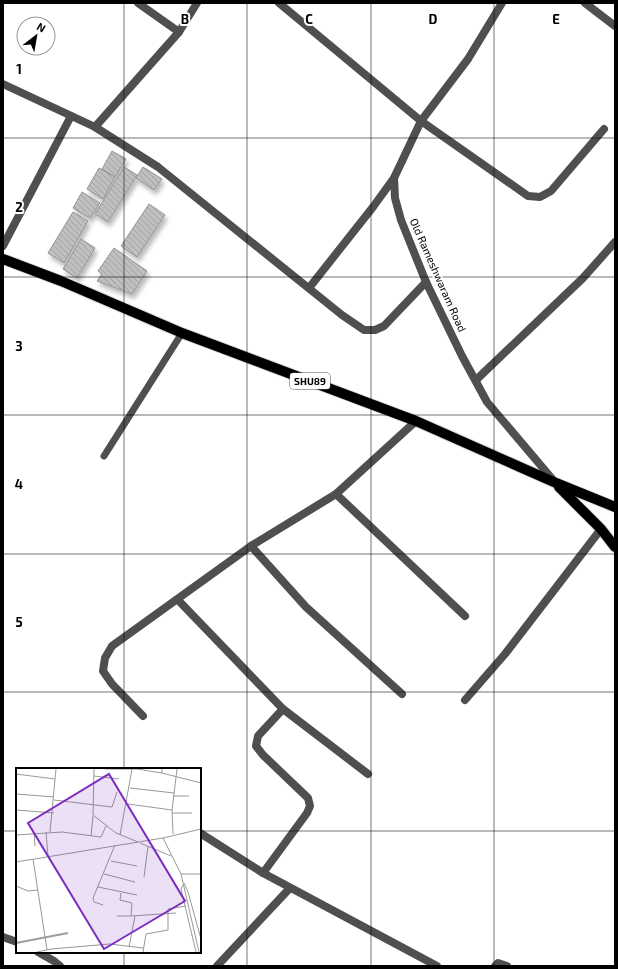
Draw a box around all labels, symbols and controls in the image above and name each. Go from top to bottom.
text: B [181,11,189,27]
text: C [305,11,313,27]
text: D [429,11,438,27]
text: E [552,11,560,27]
north arrow [16,16,56,56]
text: N [35,19,48,35]
text: 1 [16,61,22,77]
text: 2 [15,199,23,215]
street label: Old Rameshwaram Road [408,216,469,333]
text: 3 [15,338,23,354]
road number: SHU89 [290,373,330,389]
text: 4 [15,476,23,492]
text: 5 [15,614,23,630]
inset map [16,768,201,953]

